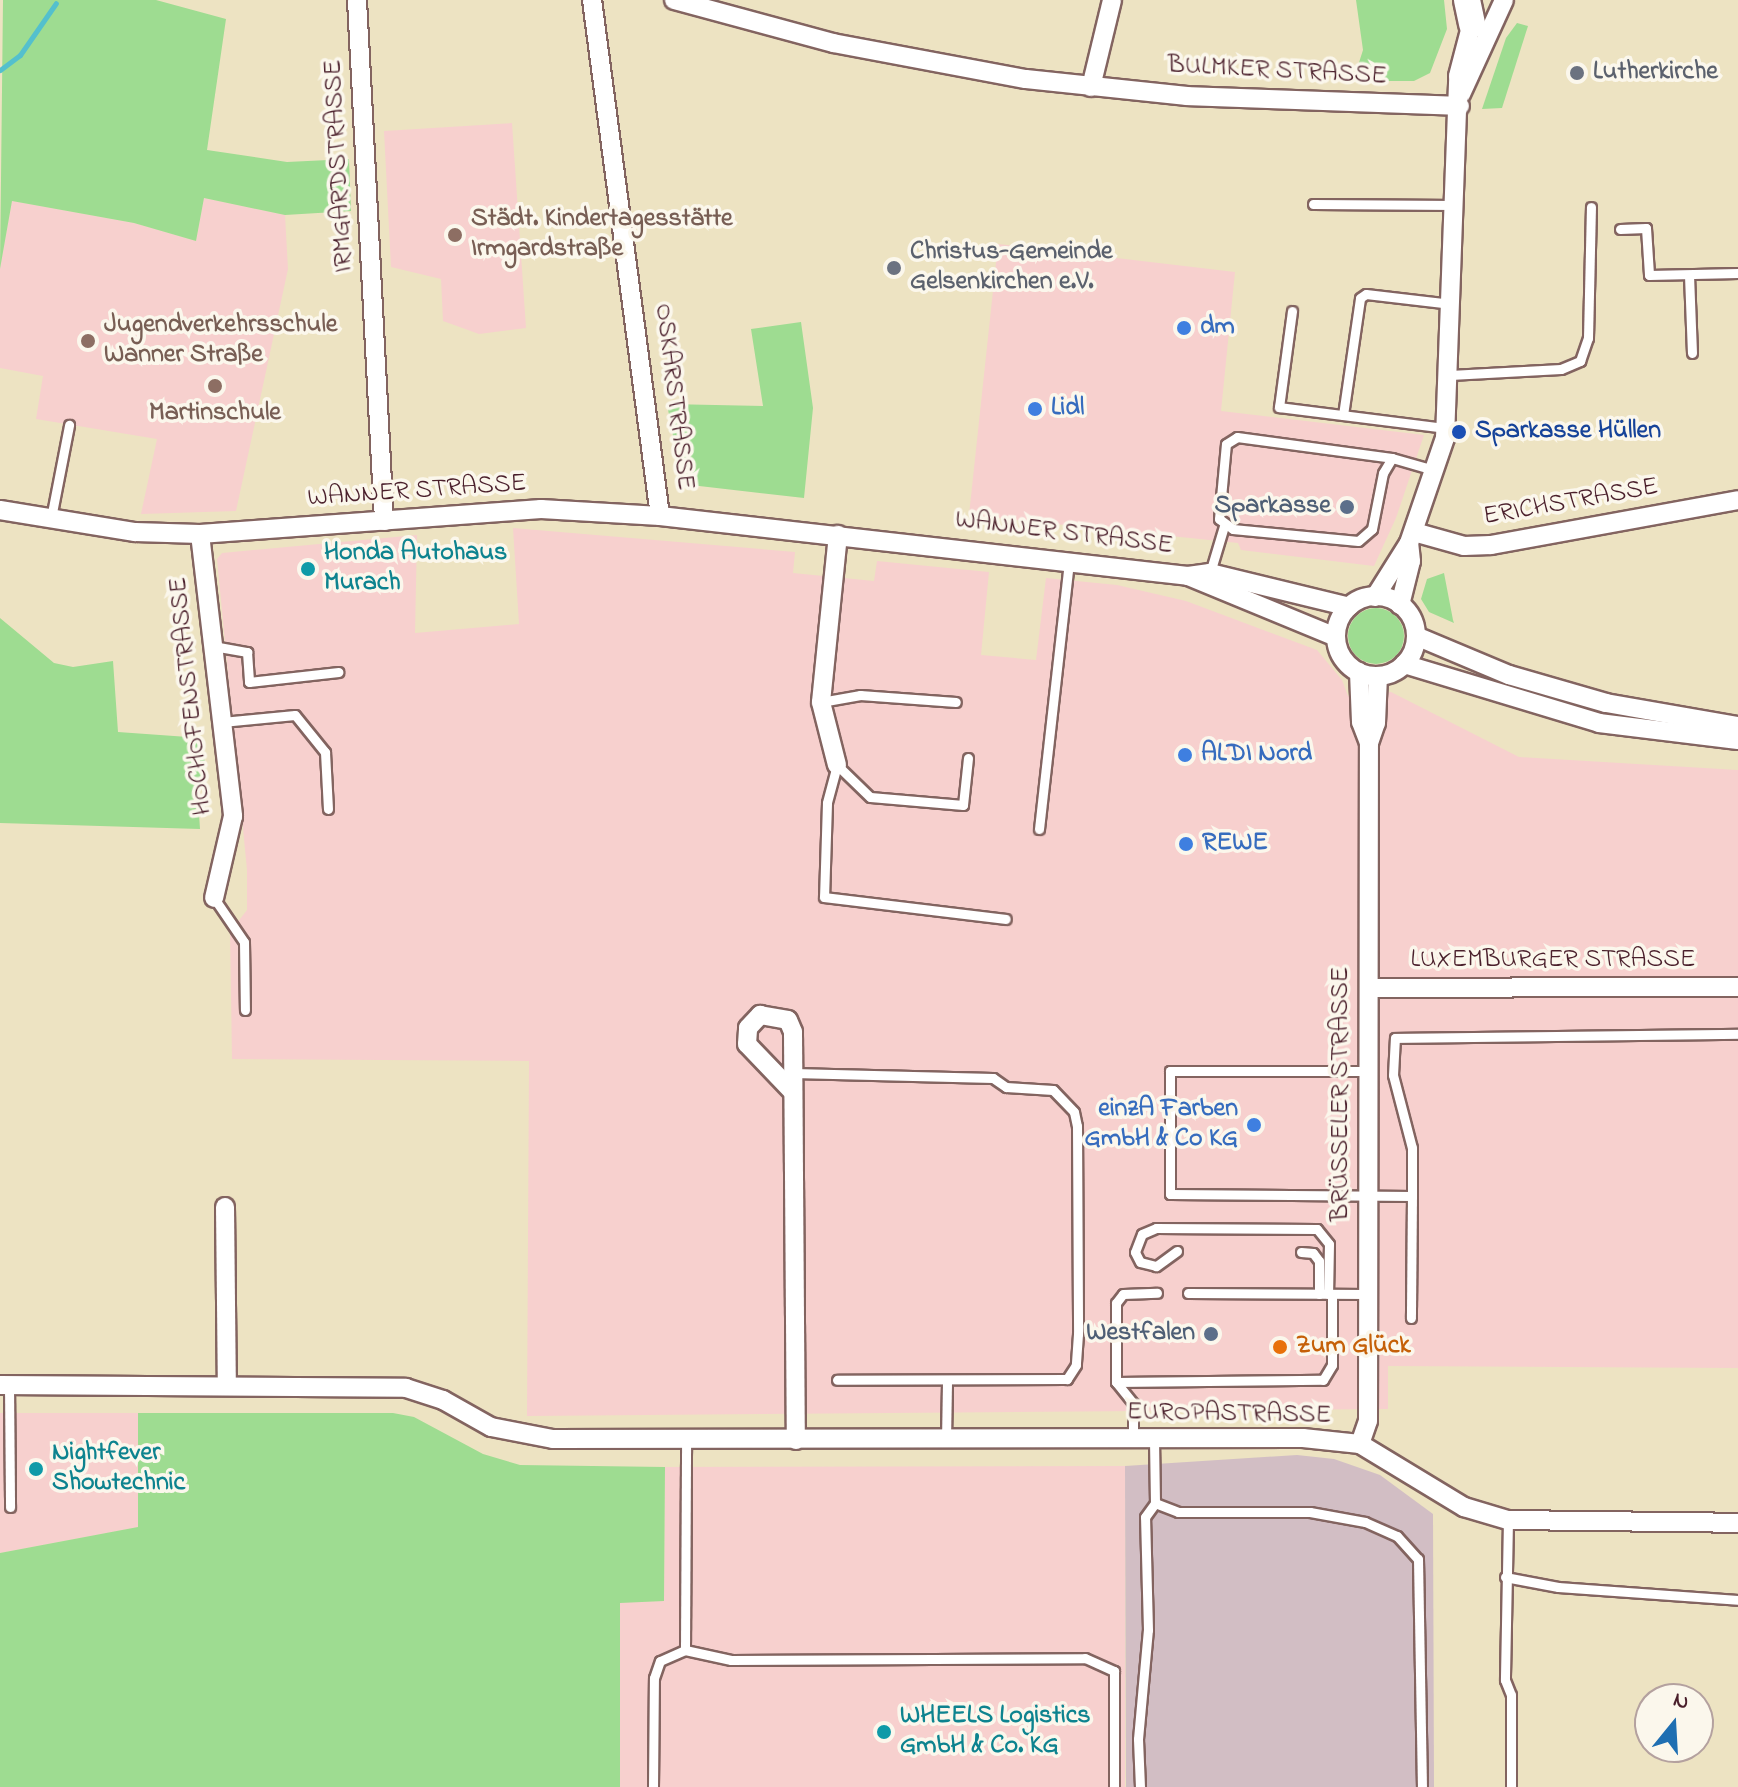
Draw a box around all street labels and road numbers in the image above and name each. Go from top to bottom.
street label: BULMKER STRASSE [1166,51,1388,93]
street label: IRMGARDSTRASSE [319,59,361,273]
street label: OSKARSTRASSE [646,302,700,492]
street label: WANNER STRASSE [307,469,527,515]
street label: ERICHSTRASSE [1481,472,1661,534]
street label: WANNER STRASSE [953,505,1175,563]
street label: HOCHOFENSTRASSE [164,575,220,817]
street label: LUXEMBURGER STRASSE [1410,945,1696,977]
street label: BRÜSSELER STRASSE [1326,967,1358,1221]
street label: EUROPASTRASSE [1126,1398,1332,1432]

